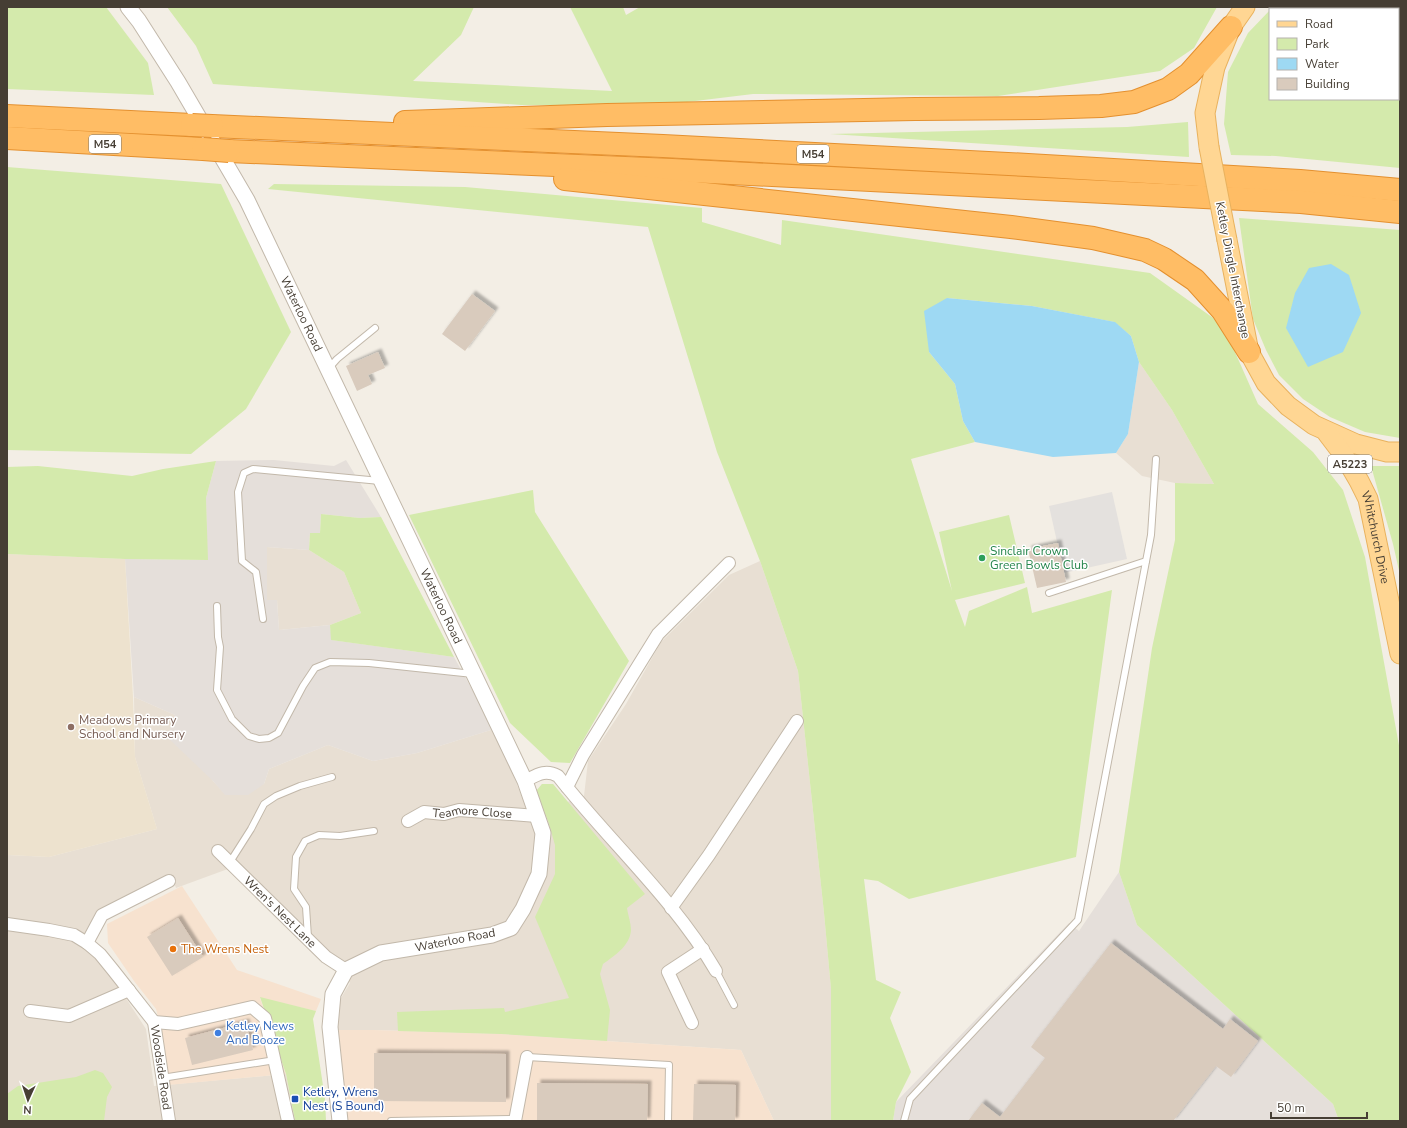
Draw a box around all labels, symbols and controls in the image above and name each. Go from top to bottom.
legend [1269,8,1399,100]
text: Road [1305,16,1333,32]
text: Park [1305,36,1330,52]
text: Water [1305,56,1339,72]
text: Building [1305,76,1350,92]
road number: M54 [89,135,121,153]
road number: M54 [797,145,829,163]
street label: Ketley Dingle Interchange [1212,200,1254,340]
street label: Waterloo Road [277,273,326,354]
road number: A5223 [1328,455,1372,473]
street label: Whitchurch Drive [1357,488,1393,585]
place label: Sinclair Crown Green Bowls Club [990,543,1088,573]
marker: Sinclair Crown Green Bowls Club [977,553,987,563]
street label: Waterloo Road [416,566,466,646]
place label: Meadows Primary School and Nursery [79,712,186,742]
marker: Meadows Primary School and Nursery [66,722,76,732]
street label: Teamore Close [432,802,513,822]
street label: Wren's Nest Lane [240,873,320,951]
street label: Waterloo Road [413,924,497,956]
place label: The Wrens Nest [181,941,269,957]
marker: The Wrens Nest [168,944,178,954]
place label: Ketley News And Booze [226,1018,294,1048]
street label: Woodside Road [147,1024,175,1111]
marker: Ketley News And Booze [213,1028,223,1038]
north arrow [8,1080,48,1120]
place label: Ketley, Wrens Nest (S Bound) [303,1084,385,1114]
marker: Ketley, Wrens Nest (S Bound) [290,1094,300,1104]
scale bar [1271,1094,1367,1120]
text: 50 m [1277,1100,1305,1116]
text: N [23,1102,32,1117]

